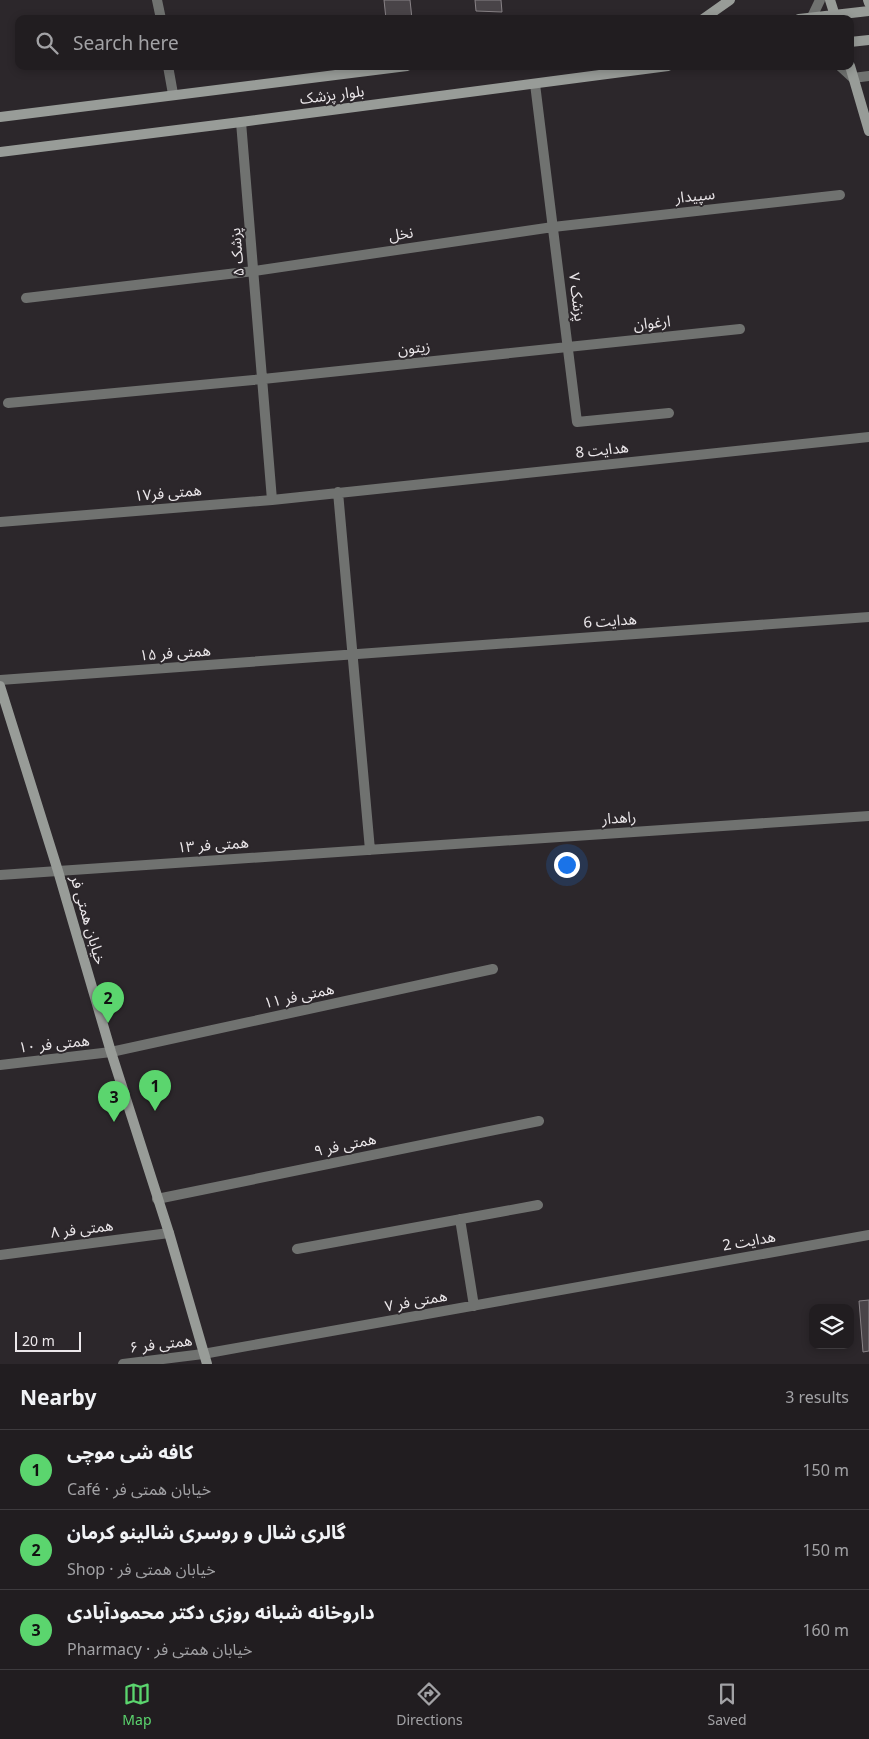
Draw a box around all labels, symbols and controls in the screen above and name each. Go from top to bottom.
search box [15,15,854,70]
icon: search [33,29,61,57]
text: Search here [73,30,179,56]
street label: بلوار پزشک [298,80,365,109]
street label: سپیدار [673,183,716,208]
street label: نخل [387,221,414,245]
street label: پزشک ۵ [224,227,249,277]
street label: پزشک ۷ [564,271,591,322]
street label: ارغوان [632,310,671,334]
street label: زیتون [397,335,431,359]
street label: هدایت 8 [574,436,630,462]
street label: همتی فر۱۷ [133,479,202,505]
street label: هدایت 6 [583,608,637,632]
street label: همتی فر ۱۵ [139,640,211,664]
street label: راهدار [600,806,637,828]
street label: همتی فر ۱۳ [177,832,249,856]
your location [554,852,580,878]
street label: خیابان همتی فر [66,872,111,967]
street label: همتی فر ۱۱ [262,978,336,1012]
pin: 2 [92,982,124,1023]
street label: همتی فر ۱۰ [17,1029,91,1057]
pin: 1 [139,1070,171,1111]
pin: 3 [98,1081,130,1122]
street label: همتی فر ۹ [312,1128,378,1160]
street label: همتی فر ۸ [49,1214,114,1242]
street label: هدایت 2 [721,1226,777,1255]
street label: همتی فر ۷ [383,1285,449,1315]
map controls [809,1304,854,1349]
button: layers [809,1304,854,1349]
scale bar [15,1329,81,1352]
street label: همتی فر ۶ [128,1329,193,1357]
text: 20 m [22,1331,55,1350]
text: Nearby [20,1383,96,1411]
text: 3 results [785,1386,849,1408]
text: کافه شی موچی [67,1439,193,1465]
text: 1 [31,1459,41,1481]
text: 150 m [802,1459,849,1481]
text: Café · خیابان همتی فر [67,1478,211,1500]
text: گالری شال و روسری شالینو کرمان [67,1519,346,1545]
text: 2 [31,1539,41,1561]
text: 150 m [802,1539,849,1561]
text: Shop · خیابان همتی فر [67,1558,216,1580]
text: داروخانه‌ شبانه روزی دکتر محمودآبادی [67,1599,375,1625]
text: 3 [31,1619,41,1641]
text: 160 m [802,1619,849,1641]
text: Pharmacy · خیابان همتی فر [67,1638,253,1660]
tab: Map [122,1680,152,1729]
tab: Directions [396,1680,463,1729]
tab: Saved [707,1680,747,1729]

